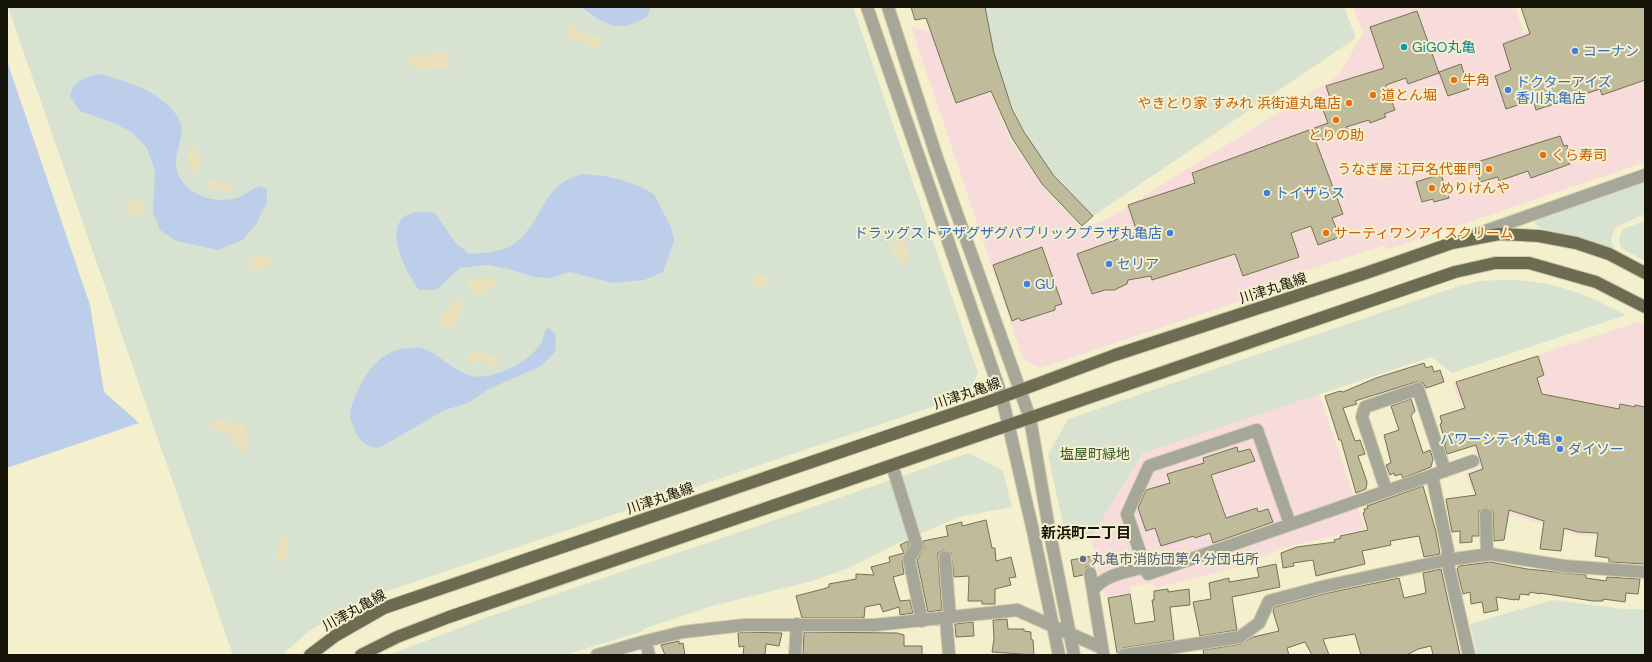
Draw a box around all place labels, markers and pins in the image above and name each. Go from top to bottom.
place label: GiGO丸亀 [1412,38,1475,56]
marker: GiGO丸亀 [1399,42,1409,52]
place label: コーナン [1583,42,1639,60]
marker: コーナン [1570,46,1580,56]
place label: 牛角 [1462,71,1490,89]
place label: ドクターアイズ 香川丸亀店 [1516,73,1612,107]
marker: 牛角 [1449,75,1459,85]
marker: ドクターアイズ 香川丸亀店 [1503,85,1513,95]
place label: 道とん堀 [1381,86,1437,104]
marker: 道とん堀 [1368,90,1378,100]
place label: やきとり家 すみれ 浜街道丸亀店 [1138,94,1341,112]
marker: やきとり家 すみれ 浜街道丸亀店 [1344,98,1354,108]
marker: とりの助 [1331,115,1341,125]
place label: とりの助 [1308,126,1364,144]
place label: くら寿司 [1551,146,1607,164]
marker: くら寿司 [1538,150,1548,160]
place label: うなぎ屋 江戸名代亜門 [1337,160,1481,178]
marker: うなぎ屋 江戸名代亜門 [1484,164,1494,174]
place label: めりけんや [1440,179,1510,197]
marker: めりけんや [1427,183,1437,193]
place label: トイザらス [1275,184,1345,202]
marker: トイザらス [1262,188,1272,198]
place label: ドラッグストアザグザグパブリックプラザ丸亀店 [854,224,1162,242]
place label: サーティワンアイスクリーム [1334,224,1514,242]
marker: ドラッグストアザグザグパブリックプラザ丸亀店 [1165,228,1175,238]
marker: サーティワンアイスクリーム [1321,228,1331,238]
place label: セリア [1117,255,1159,273]
marker: セリア [1104,259,1114,269]
place label: GU [1035,275,1055,293]
marker: GU [1022,279,1032,289]
place label: パワーシティ丸亀 [1440,430,1551,448]
marker: パワーシティ丸亀 [1554,434,1564,444]
place label: ダイソー [1568,440,1624,458]
marker: ダイソー [1555,444,1565,454]
place label: 丸亀市消防団第４分団屯所 [1091,550,1259,568]
marker: 丸亀市消防団第４分団屯所 [1078,554,1088,564]

